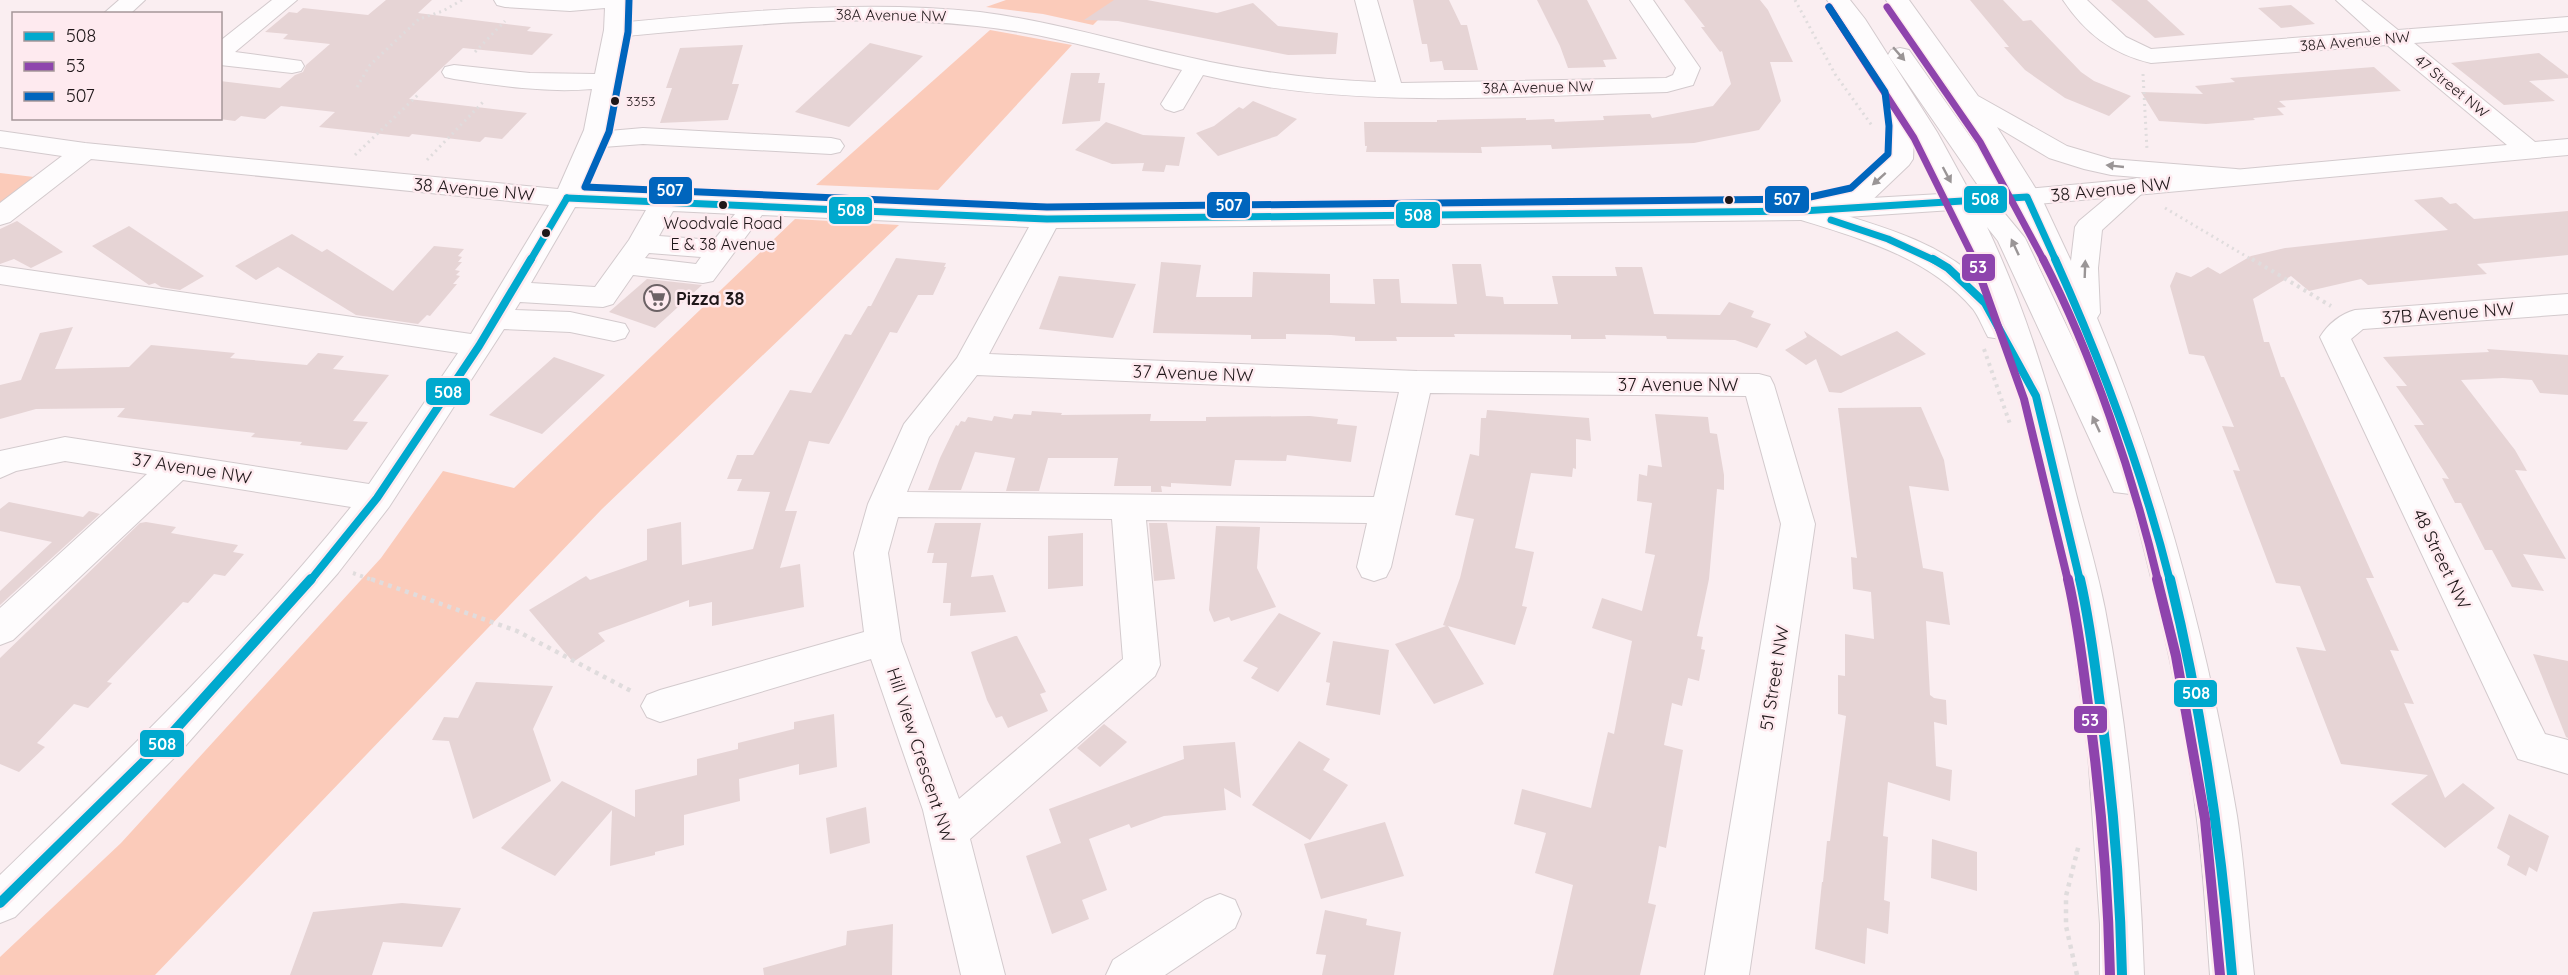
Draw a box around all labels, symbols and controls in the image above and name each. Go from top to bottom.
street label: 38A Avenue NW [836,5,947,25]
legend [12,12,222,120]
text: 508 [66,24,96,47]
street label: 38A Avenue NW [2299,27,2411,55]
one-way arrow [1892,46,1905,61]
street label: 47 Street NW [2411,50,2493,122]
text: 53 [66,54,85,77]
street label: 38A Avenue NW [1483,77,1594,97]
text: 507 [66,84,95,107]
place label: 3353 [626,92,656,110]
marker: 3353 [609,95,621,107]
one-way arrow [2105,161,2124,171]
one-way arrow [1942,167,1952,184]
street label: 38 Avenue NW [2050,171,2172,207]
street label: 38 Avenue NW [413,172,535,206]
one-way arrow [1872,172,1887,185]
line badge: 507 [648,176,693,205]
text: 507 [656,180,684,200]
line badge: 507 [1764,185,1810,214]
line badge: 508 [1963,185,2008,214]
text: 507 [1773,189,1801,209]
text: 508 [1971,189,1999,209]
line badge: 507 [1206,191,1251,219]
unlabelled marker [1723,194,1735,206]
text: 507 [1215,195,1243,215]
line badge: 508 [828,196,873,225]
marker: Woodvale Road E & 38 Avenue [717,199,729,211]
text: 508 [837,200,865,220]
line badge: 508 [1395,201,1441,229]
text: 508 [1404,205,1432,225]
place label: Woodvale Road E & 38 Avenue [664,213,783,254]
unlabelled marker [540,227,552,239]
one-way arrow [2010,238,2019,255]
line badge: 53 [1961,253,1996,282]
text: 53 [1969,257,1987,277]
one-way arrow [2080,259,2090,278]
supermarket icon: Pizza 38 [642,283,672,313]
place label: Pizza 38 [676,287,745,310]
street label: 37B Avenue NW [2381,297,2515,329]
street label: 37 Avenue NW [1132,359,1254,387]
street label: 37 Avenue NW [1618,373,1738,396]
line badge: 508 [425,377,471,406]
text: 508 [434,382,462,402]
one-way arrow [2092,415,2101,432]
street label: 37 Avenue NW [131,447,253,489]
street label: 48 Street NW [2408,505,2476,613]
street label: 51 Street NW [1754,624,1794,732]
street label: Hill View Crescent NW [882,665,960,845]
line badge: 508 [2173,679,2218,708]
text: 508 [2182,683,2210,703]
line badge: 53 [2073,705,2108,734]
text: 53 [2081,710,2099,730]
line badge: 508 [139,729,185,758]
text: 508 [148,734,176,754]

